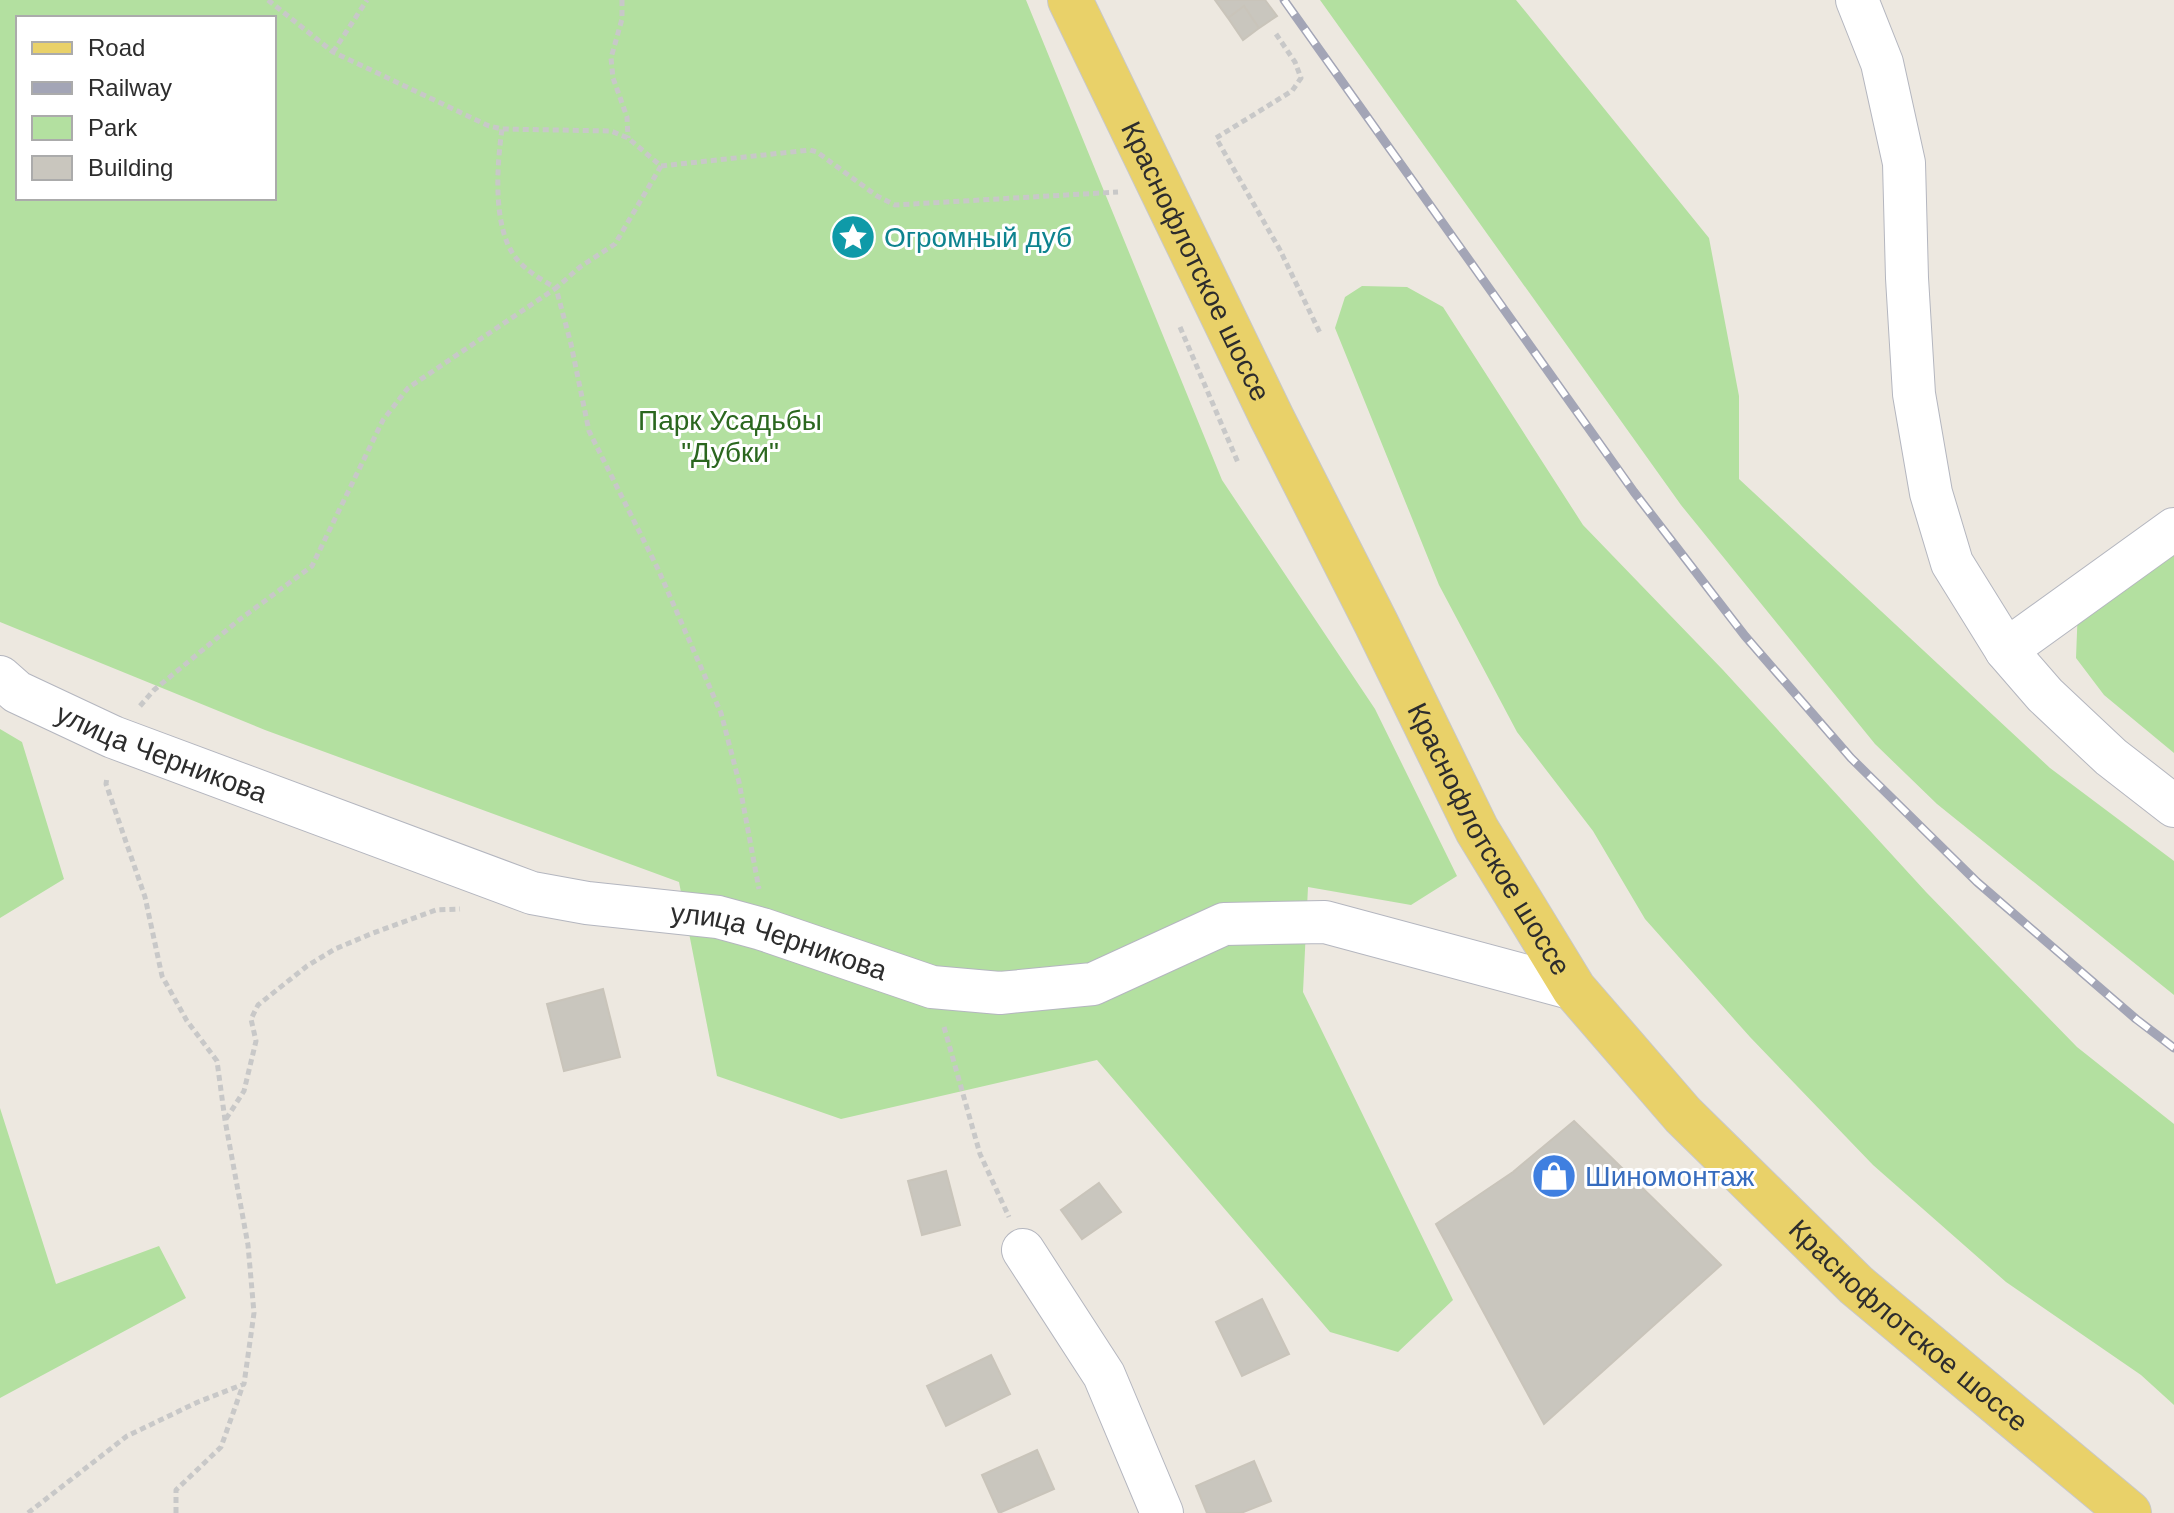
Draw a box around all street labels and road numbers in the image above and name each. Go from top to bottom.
street label: Краснофлотское шоссе [1115,117,1276,406]
street label: улица Черникова [51,698,272,809]
street label: Краснофлотское шоссе [1401,698,1577,981]
street label: улица Черникова [669,897,891,987]
street label: Краснофлотское шоссе [1783,1213,2034,1438]

